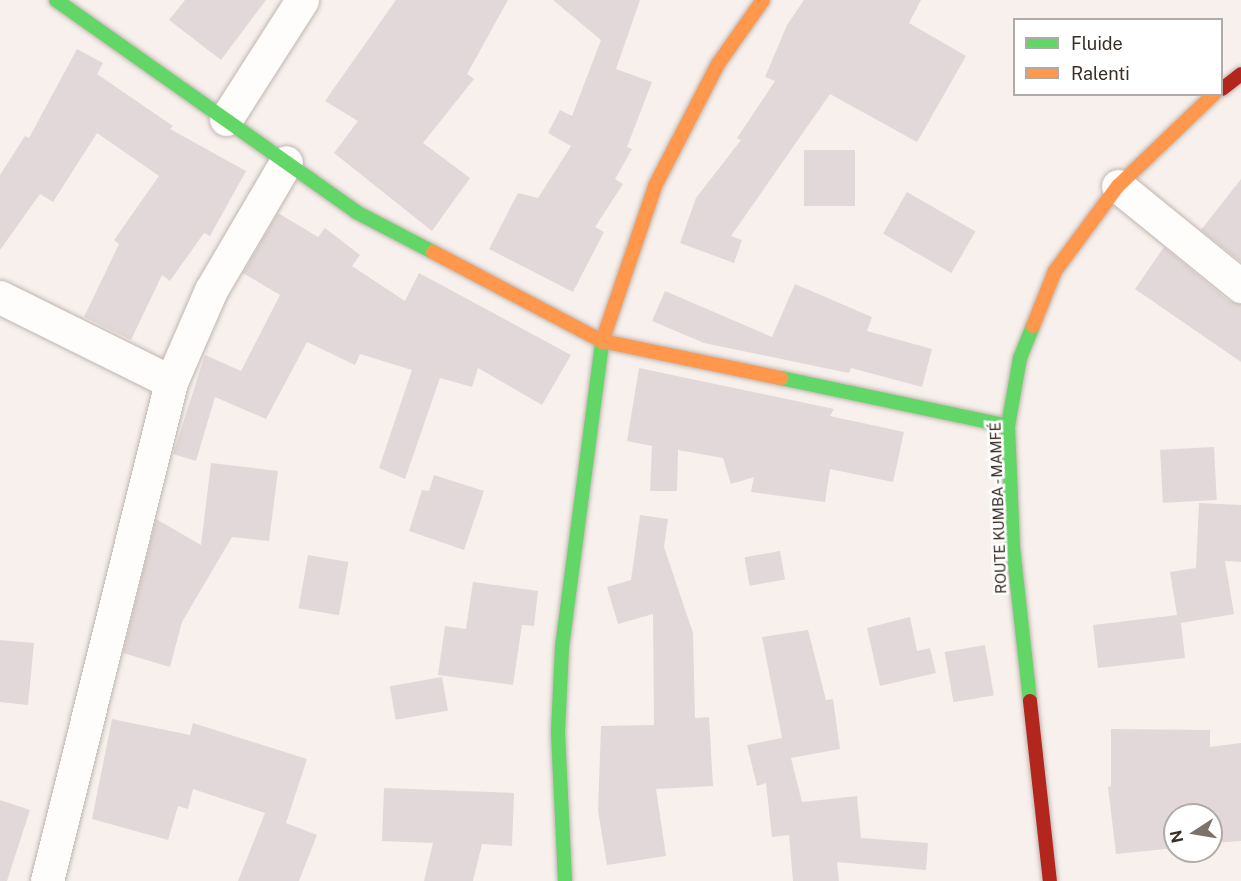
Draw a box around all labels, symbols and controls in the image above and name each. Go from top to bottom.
legend [1013,18,1223,96]
text: Fluide [1071,33,1123,54]
text: Ralenti [1071,63,1130,84]
street label: ROUTE KUMBA - MAMFÉ [986,420,1010,596]
north arrow [1163,803,1223,863]
text: N [1166,828,1187,845]

